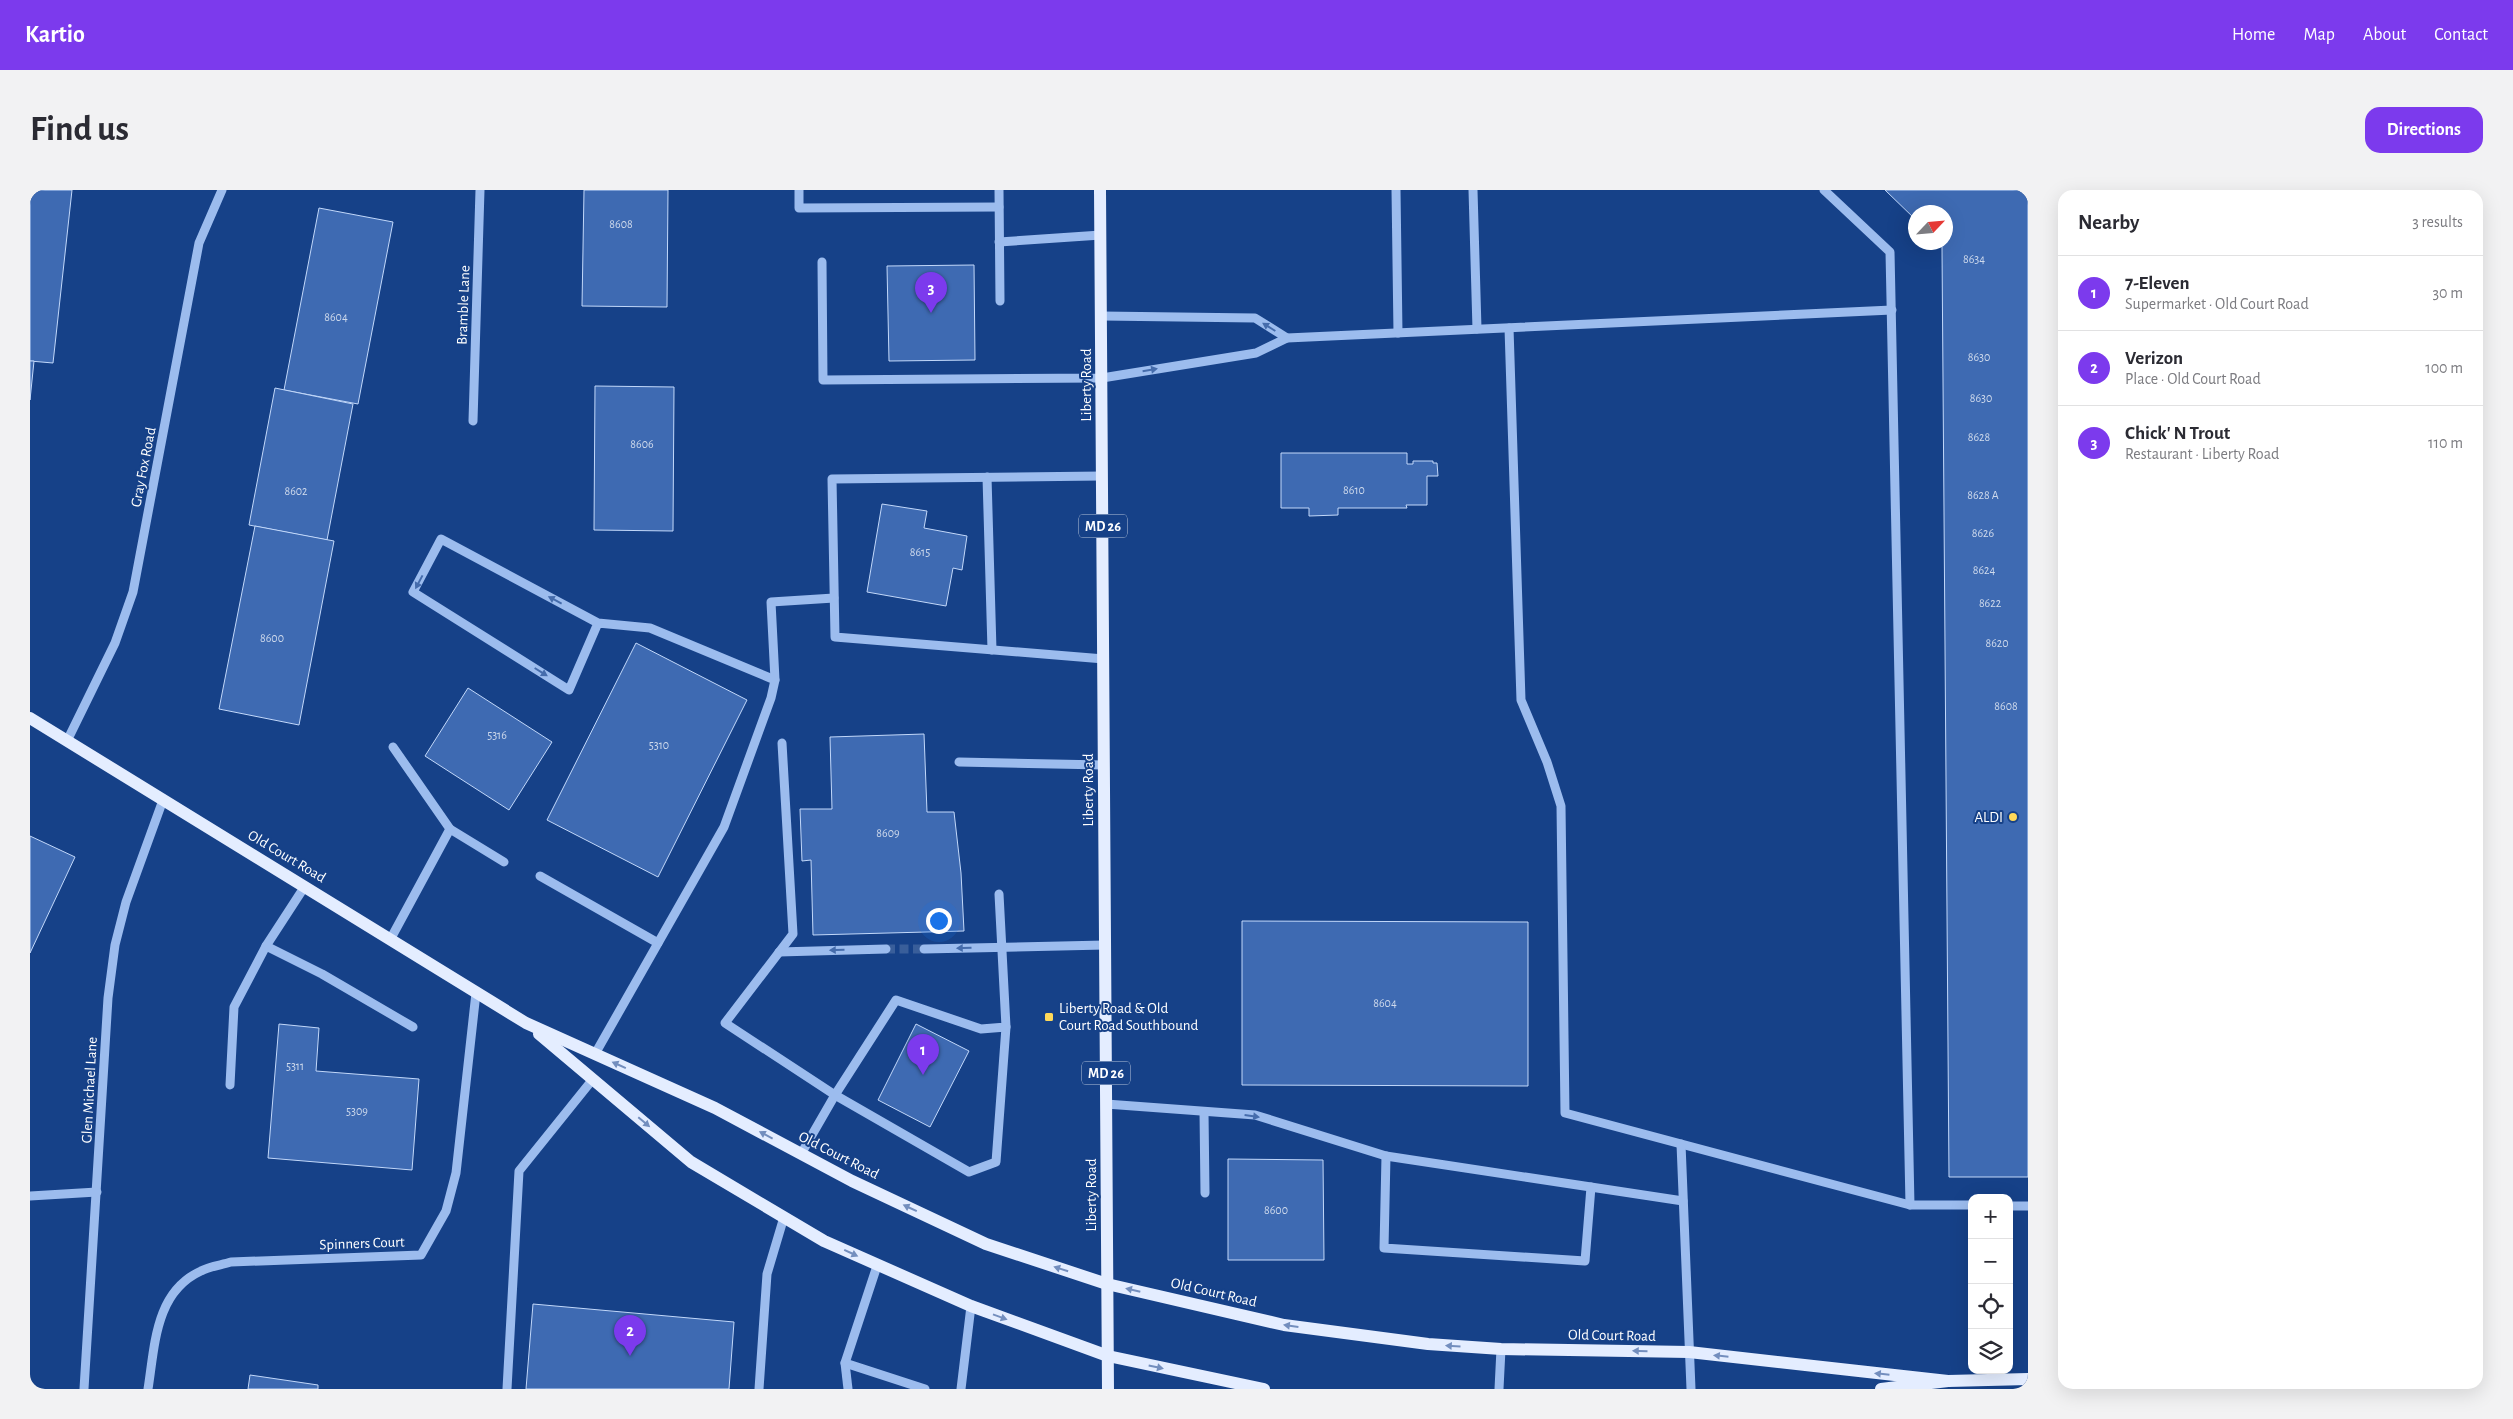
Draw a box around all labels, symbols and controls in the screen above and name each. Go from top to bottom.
text: Kartio [25,23,85,47]
text: Home [2232,26,2275,44]
text: Map [2303,26,2335,44]
text: About [2363,26,2406,44]
text: Contact [2434,26,2488,44]
button: Directions [2365,107,2483,153]
text: Find us [30,112,129,147]
north arrow [1908,205,1953,250]
text: Nearby [2078,212,2139,233]
text: 3 results [2412,214,2463,230]
house number: 8608 [609,218,633,230]
house number: 8634 [1963,253,1985,265]
street label: Bramble Lane [455,265,472,345]
pin: 3 [915,272,947,313]
text: 7-Eleven [2125,274,2189,293]
text: 1 [2091,285,2097,301]
text: 30 m [2433,285,2463,301]
text: Supermarket · Old Court Road [2125,296,2309,312]
house number: 8604 [324,311,348,323]
one-way arrow [1263,322,1276,331]
street label: Liberty Road [1079,348,1094,421]
text: Verizon [2125,349,2183,368]
house number: 8630 [1968,351,1990,363]
text: 2 [2090,360,2098,376]
text: 100 m [2425,360,2463,376]
one-way arrow [1142,366,1158,374]
text: Place · Old Court Road [2125,371,2261,387]
house number: 8630 [1970,392,1992,404]
text: Chick' N Trout [2125,424,2230,443]
street label: Gray Fox Road [128,426,159,508]
house number: 8628 [1968,431,1991,443]
text: 3 [2091,435,2097,451]
text: 110 m [2428,435,2463,451]
house number: 8606 [630,438,654,450]
text: Restaurant · Liberty Road [2125,446,2279,462]
house number: 8610 [1343,484,1365,496]
house number: 8602 [284,485,308,497]
house number: 8628 A [1967,489,1999,501]
road number: MD 26 [1079,514,1127,538]
house number: 8626 [1972,527,1995,539]
house number: 8615 [910,546,930,558]
house number: 8624 [1973,564,1996,576]
one-way arrow [414,575,423,589]
one-way arrow [548,596,562,604]
house number: 8622 [1979,597,2002,609]
house number: 8600 [260,632,284,644]
house number: 8620 [1985,637,2009,649]
one-way arrow [535,668,548,677]
house number: 8608 [1994,700,2018,712]
house number: 5316 [487,729,507,741]
house number: 5310 [649,739,669,751]
street label: Liberty Road [1081,753,1096,826]
place label: ALDI [1974,810,2003,825]
marker: ALDI [2007,811,2019,823]
street label: Old Court Road [245,827,328,886]
house number: 8609 [876,827,900,839]
your location [926,908,952,934]
one-way arrow [955,944,971,952]
one-way arrow [829,947,845,955]
house number: 8604 [1373,997,1397,1009]
place label: Liberty Road & Old Court Road Southbound [1059,1001,1198,1033]
marker: Liberty Road & Old Court Road Southbound [1043,1011,1055,1023]
pin: 1 [907,1034,939,1075]
street label: Glen Michael Lane [79,1036,100,1144]
house number: 5311 [286,1060,304,1072]
one-way arrow [612,1061,626,1069]
road number: MD 26 [1082,1061,1130,1084]
house number: 5309 [346,1105,368,1117]
one-way arrow [1245,1112,1261,1120]
one-way arrow [637,1117,650,1128]
street label: Old Court Road [796,1129,881,1182]
one-way arrow [758,1131,773,1139]
street label: Liberty Road [1084,1158,1099,1231]
map controls [1968,1194,2013,1374]
button: + [1968,1194,2013,1239]
one-way arrow [903,1204,917,1212]
house number: 8600 [1264,1204,1288,1216]
street label: Spinners Court [319,1235,405,1252]
button: − [1968,1239,2013,1284]
one-way arrow [844,1249,858,1257]
one-way arrow [1053,1264,1068,1272]
street label: Old Court Road [1169,1275,1259,1310]
button: locate [1968,1284,2013,1329]
one-way arrow [1126,1286,1141,1294]
one-way arrow [993,1313,1008,1321]
pin: 2 [614,1315,646,1356]
one-way arrow [1283,1322,1299,1330]
street label: Old Court Road [1568,1327,1656,1344]
button: layers [1968,1329,2013,1374]
one-way arrow [1444,1342,1460,1350]
one-way arrow [1632,1347,1648,1355]
one-way arrow [1712,1352,1728,1360]
one-way arrow [1148,1363,1164,1371]
one-way arrow [1874,1370,1890,1378]

